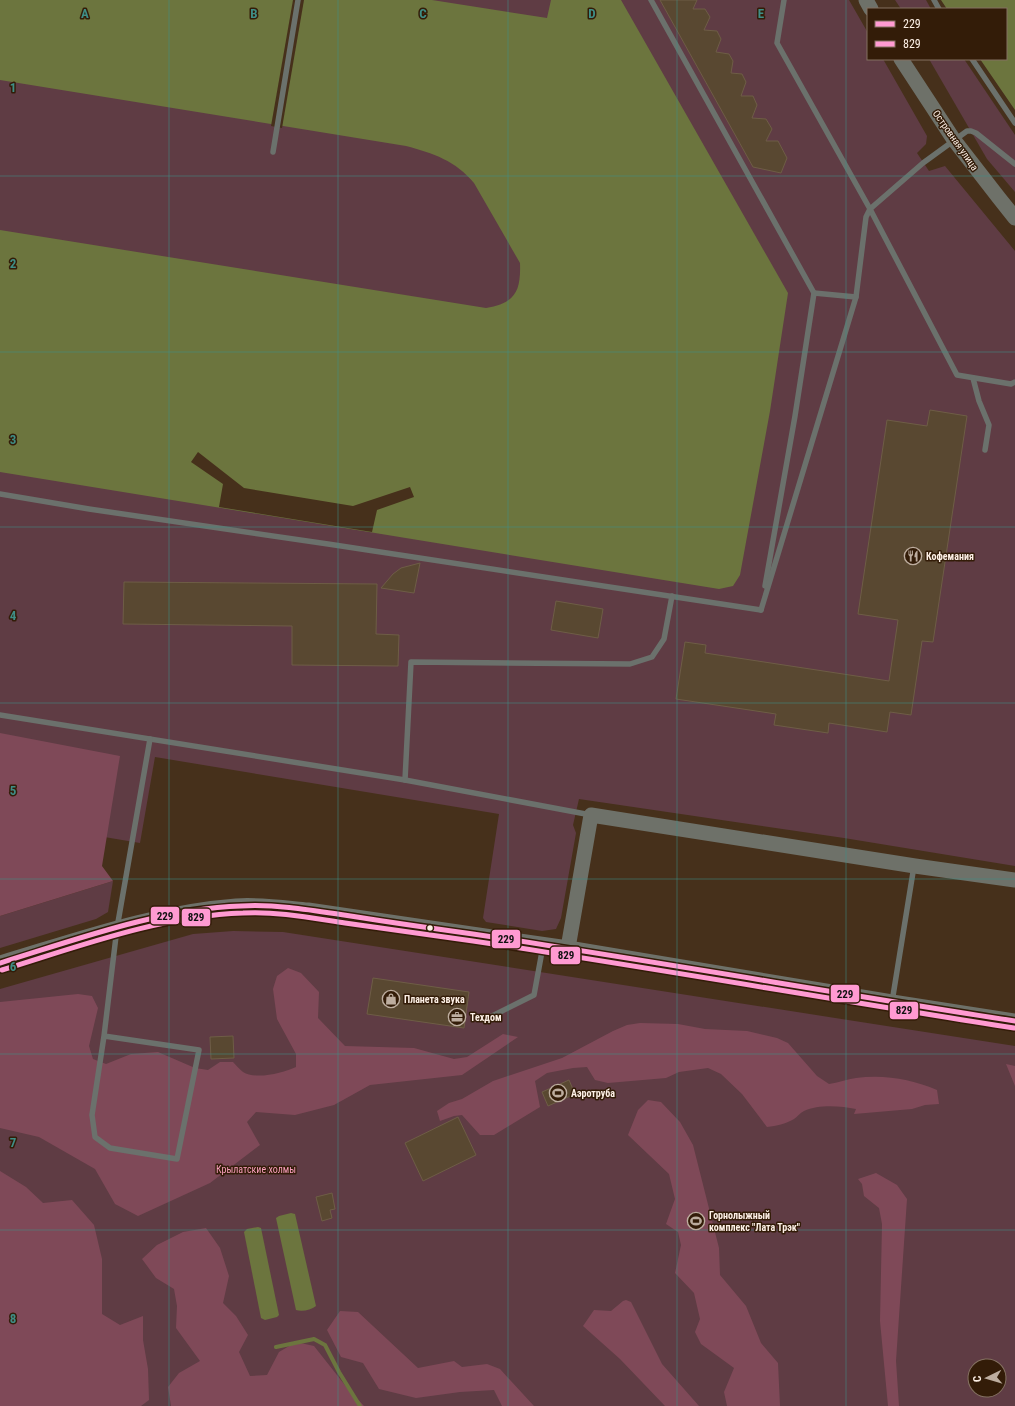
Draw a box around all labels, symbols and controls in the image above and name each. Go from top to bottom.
text: A [81,6,89,21]
text: B [250,6,258,21]
text: C [419,6,427,21]
text: D [588,6,596,21]
text: E [758,6,765,21]
legend [867,8,1007,60]
text: 229 [903,17,921,31]
text: 829 [903,37,921,51]
text: 1 [10,80,16,95]
street label: Островная улица [931,108,981,173]
text: 2 [10,256,17,271]
text: 3 [10,432,16,447]
restaurant icon: Кофемания [903,546,923,566]
place label: Кофемания [926,551,974,562]
text: 4 [10,608,17,623]
text: 5 [10,783,17,798]
line badge: 229 [150,906,180,925]
line badge: 829 [181,908,211,927]
text: 229 [157,910,173,923]
text: 829 [188,911,204,924]
unlabelled marker [425,923,435,933]
line badge: 229 [491,929,521,949]
text: 229 [498,933,514,946]
line badge: 829 [550,946,581,965]
text: 829 [558,949,574,962]
text: 6 [10,959,17,974]
line badge: 229 [830,984,860,1003]
text: 229 [837,988,853,1001]
shop icon: Планета звука [381,989,401,1009]
place label: Планета звука [404,994,465,1005]
line badge: 829 [889,1001,919,1020]
text: 829 [896,1004,912,1017]
office icon: Техдом [447,1007,467,1027]
place label: Техдом [470,1012,502,1023]
sports icon: Аэротруба [548,1083,568,1103]
place label: Аэротруба [571,1088,615,1099]
text: 7 [10,1135,17,1150]
park label: Крылатские холмы [216,1164,296,1175]
place label: Горнолыжный комплекс "Лата Трэк" [709,1210,800,1233]
sports icon: Горнолыжный комплекс "Лата Трэк" [686,1211,706,1231]
text: 8 [10,1311,16,1326]
north arrow [967,1358,1007,1398]
text: С [971,1375,984,1383]

